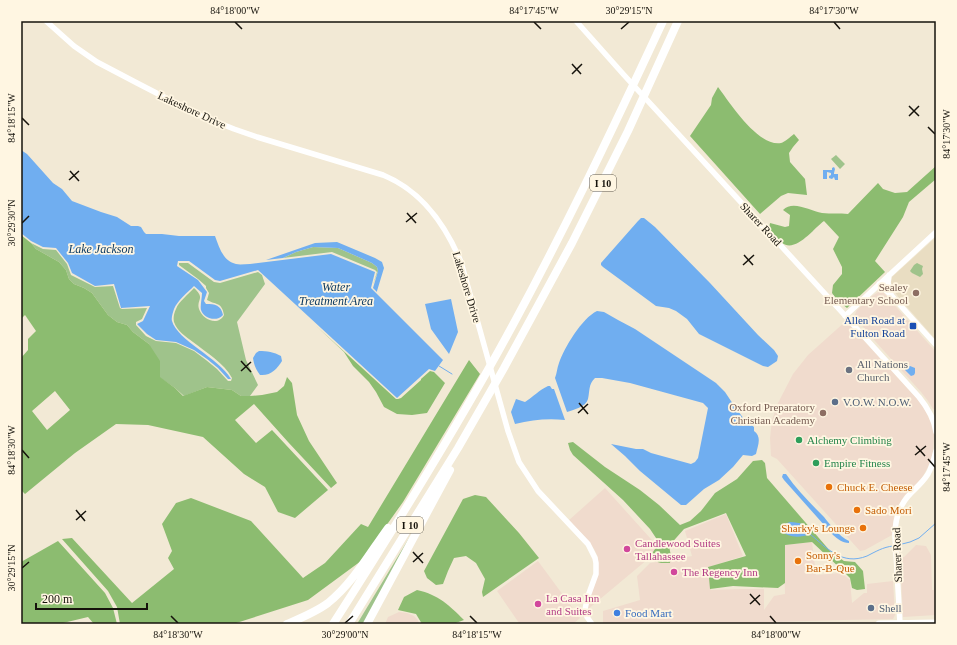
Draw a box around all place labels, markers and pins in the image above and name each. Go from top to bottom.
place label: Sealey Elementary School [824,281,908,306]
marker: Sealey Elementary School [911,288,921,298]
place label: Allen Road at Fulton Road [844,314,905,339]
marker: Allen Road at Fulton Road [908,321,918,331]
place label: All Nations Church [857,358,908,383]
marker: All Nations Church [844,365,854,375]
place label: V.O.W. N.O.W. [843,396,912,408]
marker: V.O.W. N.O.W. [830,397,840,407]
place label: Oxford Preparatory Christian Academy [729,401,815,426]
marker: Oxford Preparatory Christian Academy [818,408,828,418]
place label: Alchemy Climbing [807,434,892,446]
marker: Alchemy Climbing [794,435,804,445]
place label: Empire Fitness [824,457,890,469]
marker: Empire Fitness [811,458,821,468]
place label: Chuck E. Cheese [837,481,913,493]
marker: Chuck E. Cheese [824,482,834,492]
place label: Sado Mori [865,504,912,516]
marker: Sado Mori [852,505,862,515]
place label: Sharky's Lounge [781,522,855,534]
marker: Sharky's Lounge [858,523,868,533]
place label: Candlewood Suites Tallahassee [635,537,720,562]
marker: Candlewood Suites Tallahassee [622,544,632,554]
place label: Sonny's Bar-B-Que [806,549,855,574]
marker: Sonny's Bar-B-Que [793,556,803,566]
place label: The Regency Inn [682,566,758,578]
marker: The Regency Inn [669,567,679,577]
place label: La Casa Inn and Suites [546,592,600,617]
marker: La Casa Inn and Suites [533,599,543,609]
place label: Shell [879,602,902,614]
marker: Shell [866,603,876,613]
place label: Food Mart [625,607,672,619]
marker: Food Mart [612,608,622,618]

